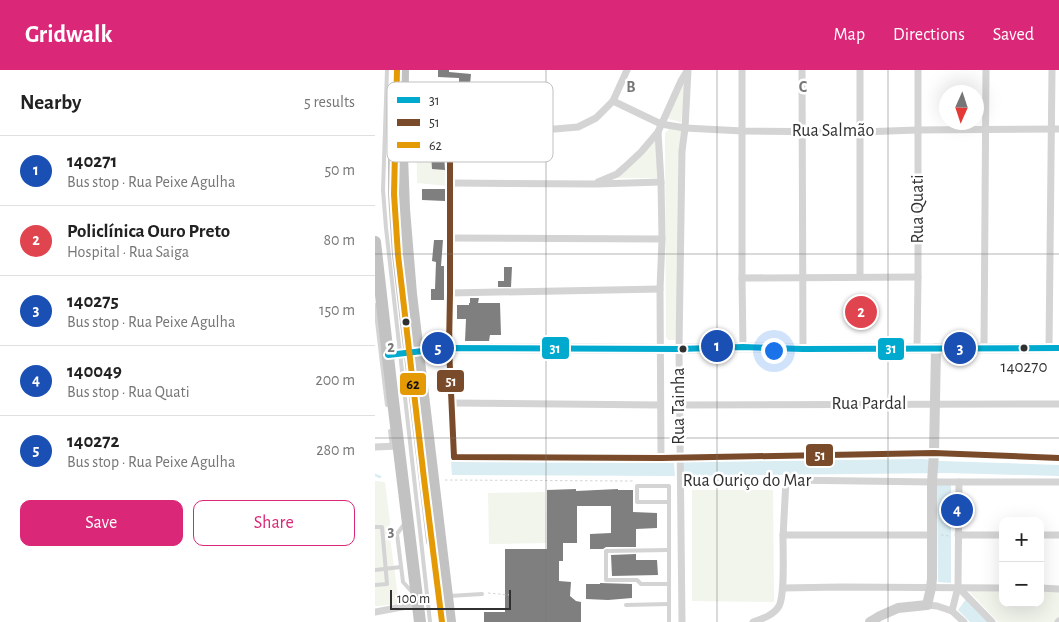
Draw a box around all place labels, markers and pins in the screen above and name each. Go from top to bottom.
pin: 2 [845,293,877,331]
unlabelled marker [401,317,411,327]
pin: 1 [701,327,733,365]
pin: 5 [422,329,454,367]
pin: 3 [944,329,976,367]
marker: 140270 [1019,343,1029,353]
unlabelled marker [678,344,688,354]
place label: 140270 [1001,358,1047,375]
pin: 4 [941,491,973,529]

